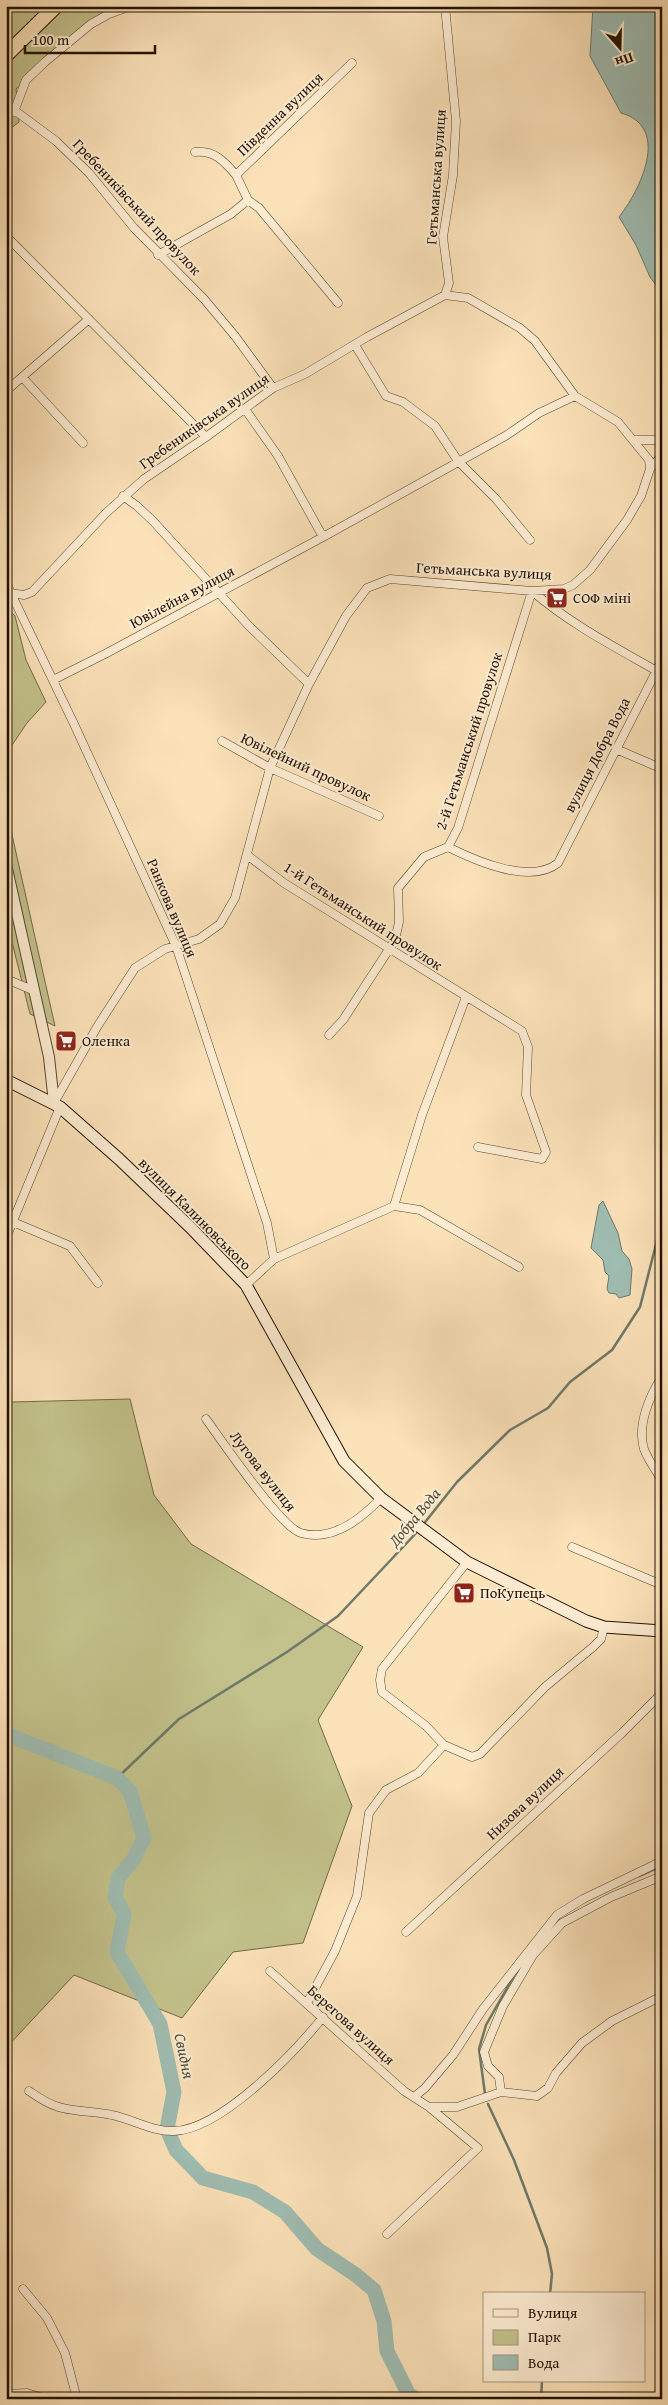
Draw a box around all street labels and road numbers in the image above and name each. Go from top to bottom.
street label: Південна вулиця [232,67,328,160]
street label: Гетьманська вулиця [420,108,451,245]
street label: Гребениківський провулок [68,134,206,280]
street label: Гребениківська вулиця [134,367,273,473]
street label: Гетьманська вулиця [416,556,553,585]
street label: Ювілейна вулиця [126,560,238,633]
street label: 2-й Гетьманський провулок [430,649,507,832]
street label: вулиця Добра Вода [558,693,635,816]
street label: Ювілейний провулок [238,727,375,806]
street label: Ранкова вулиця [142,855,203,961]
street label: 1-й Гетьманський провулок [280,856,447,975]
street label: вулиця Калиновського [134,1152,257,1275]
street label: Лугова вулиця [225,1426,302,1516]
street label: Низова вулиця [481,1761,568,1844]
street label: Берегова вулиця [303,1980,400,2070]

